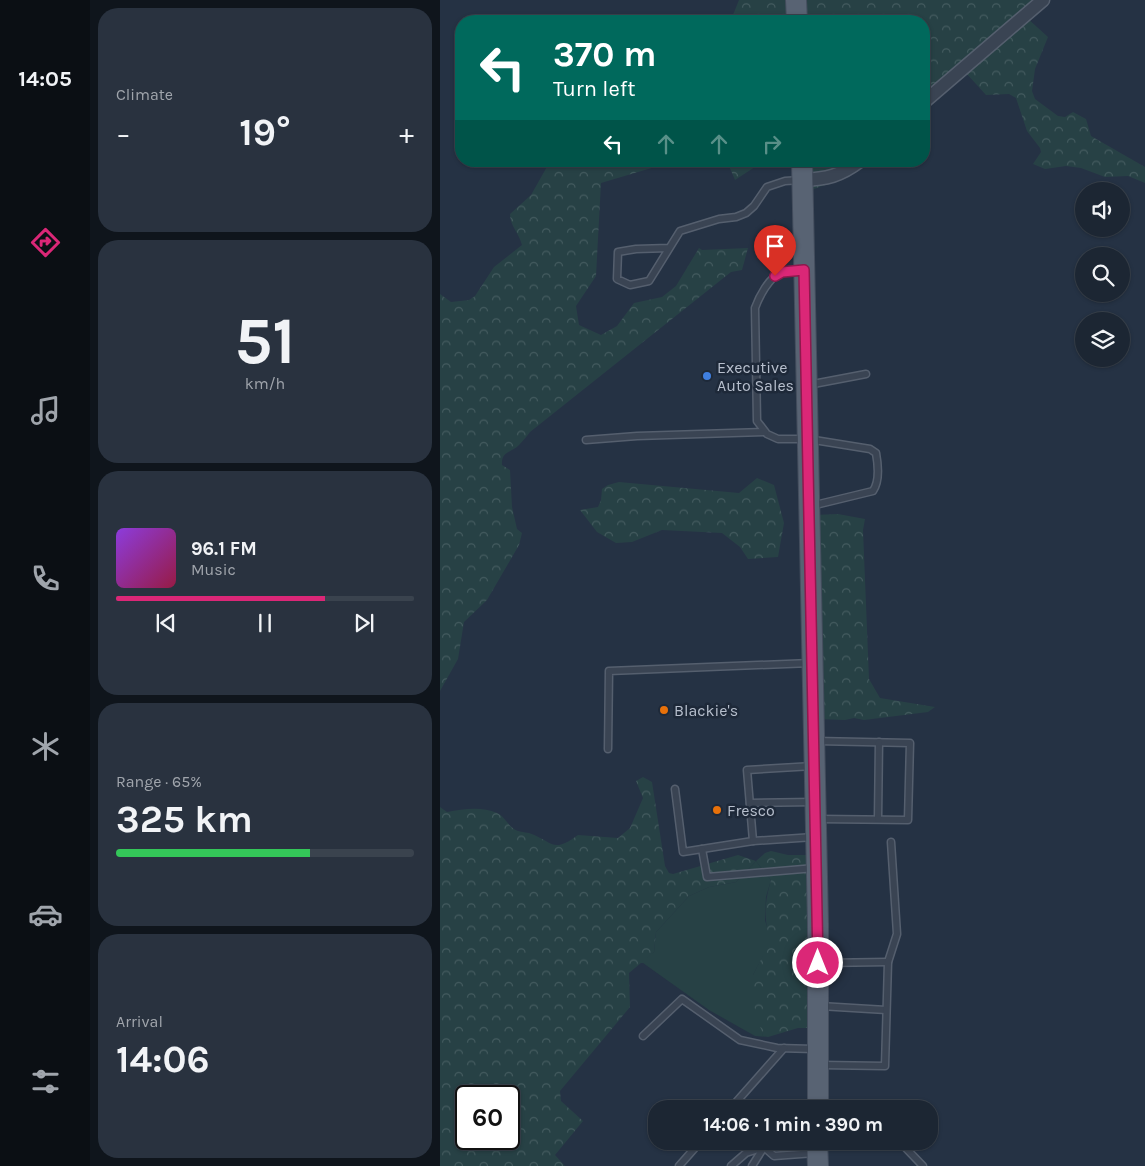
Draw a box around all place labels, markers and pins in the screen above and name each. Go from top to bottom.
pin [754,225,796,276]
place label: Executive Auto Sales [717,358,794,395]
marker: Executive Auto Sales [701,370,713,382]
place label: Blackie's [674,701,738,720]
marker: Blackie's [658,704,670,716]
place label: Fresco [727,801,775,820]
marker: Fresco [711,804,723,816]

